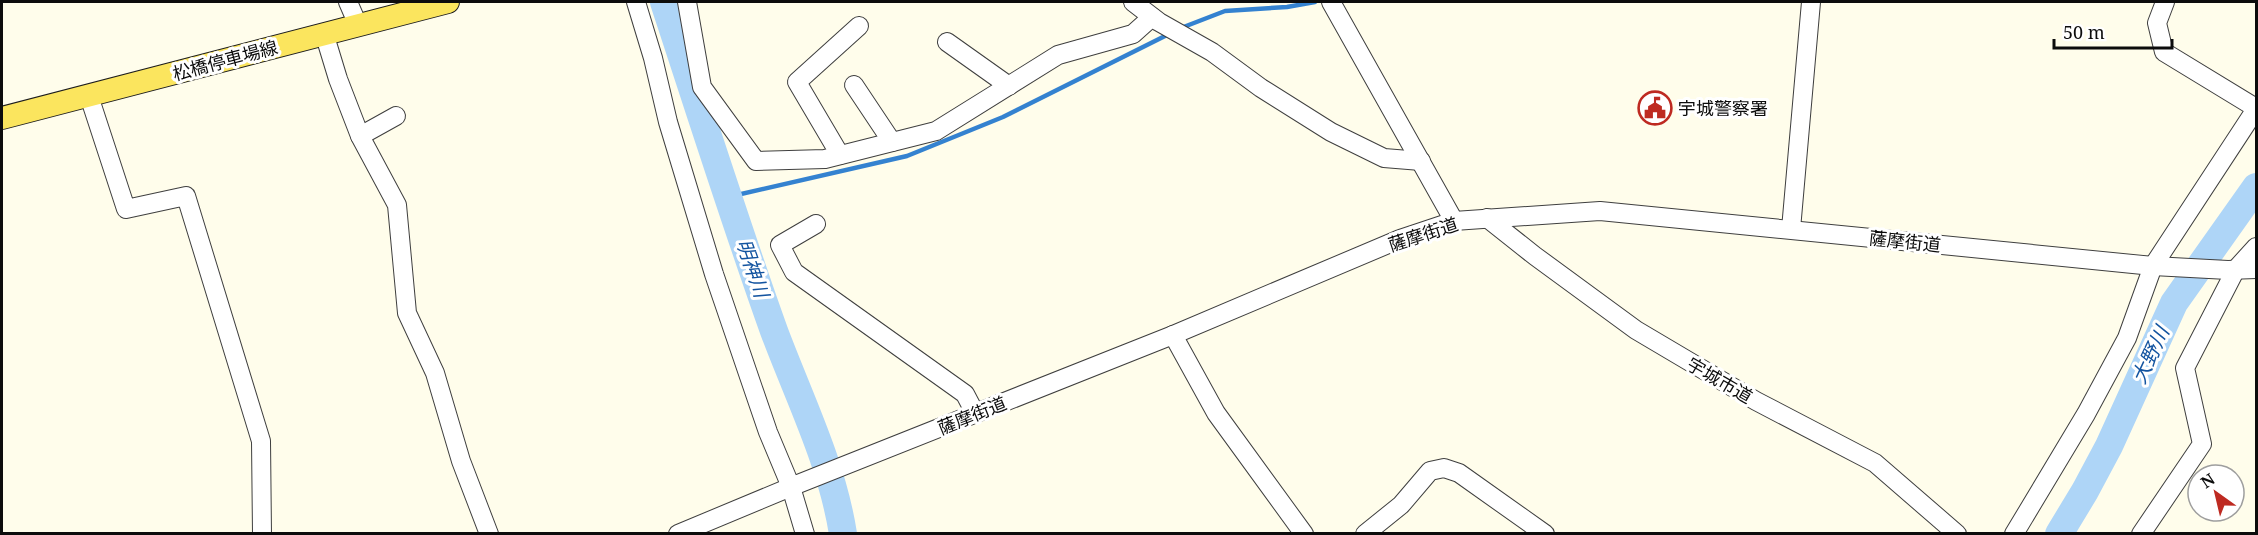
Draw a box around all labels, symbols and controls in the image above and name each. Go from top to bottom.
scale bar [2054,12,2172,50]
text: 50 m [2063,20,2105,44]
street label: 松橋停車場線 [170,34,280,86]
public building icon: 宇城警察署 [1637,90,1673,126]
place label: 宇城警察署 [1678,96,1768,120]
street label: 薩摩街道 [1385,211,1461,257]
street label: 薩摩街道 [1868,225,1942,257]
water label: 明神川 [730,235,776,303]
water label: 大野川 [2125,320,2176,388]
street label: 宇城市道 [1683,352,1757,408]
street label: 薩摩街道 [934,390,1010,440]
north arrow [2186,463,2246,523]
text: N [2196,468,2219,493]

